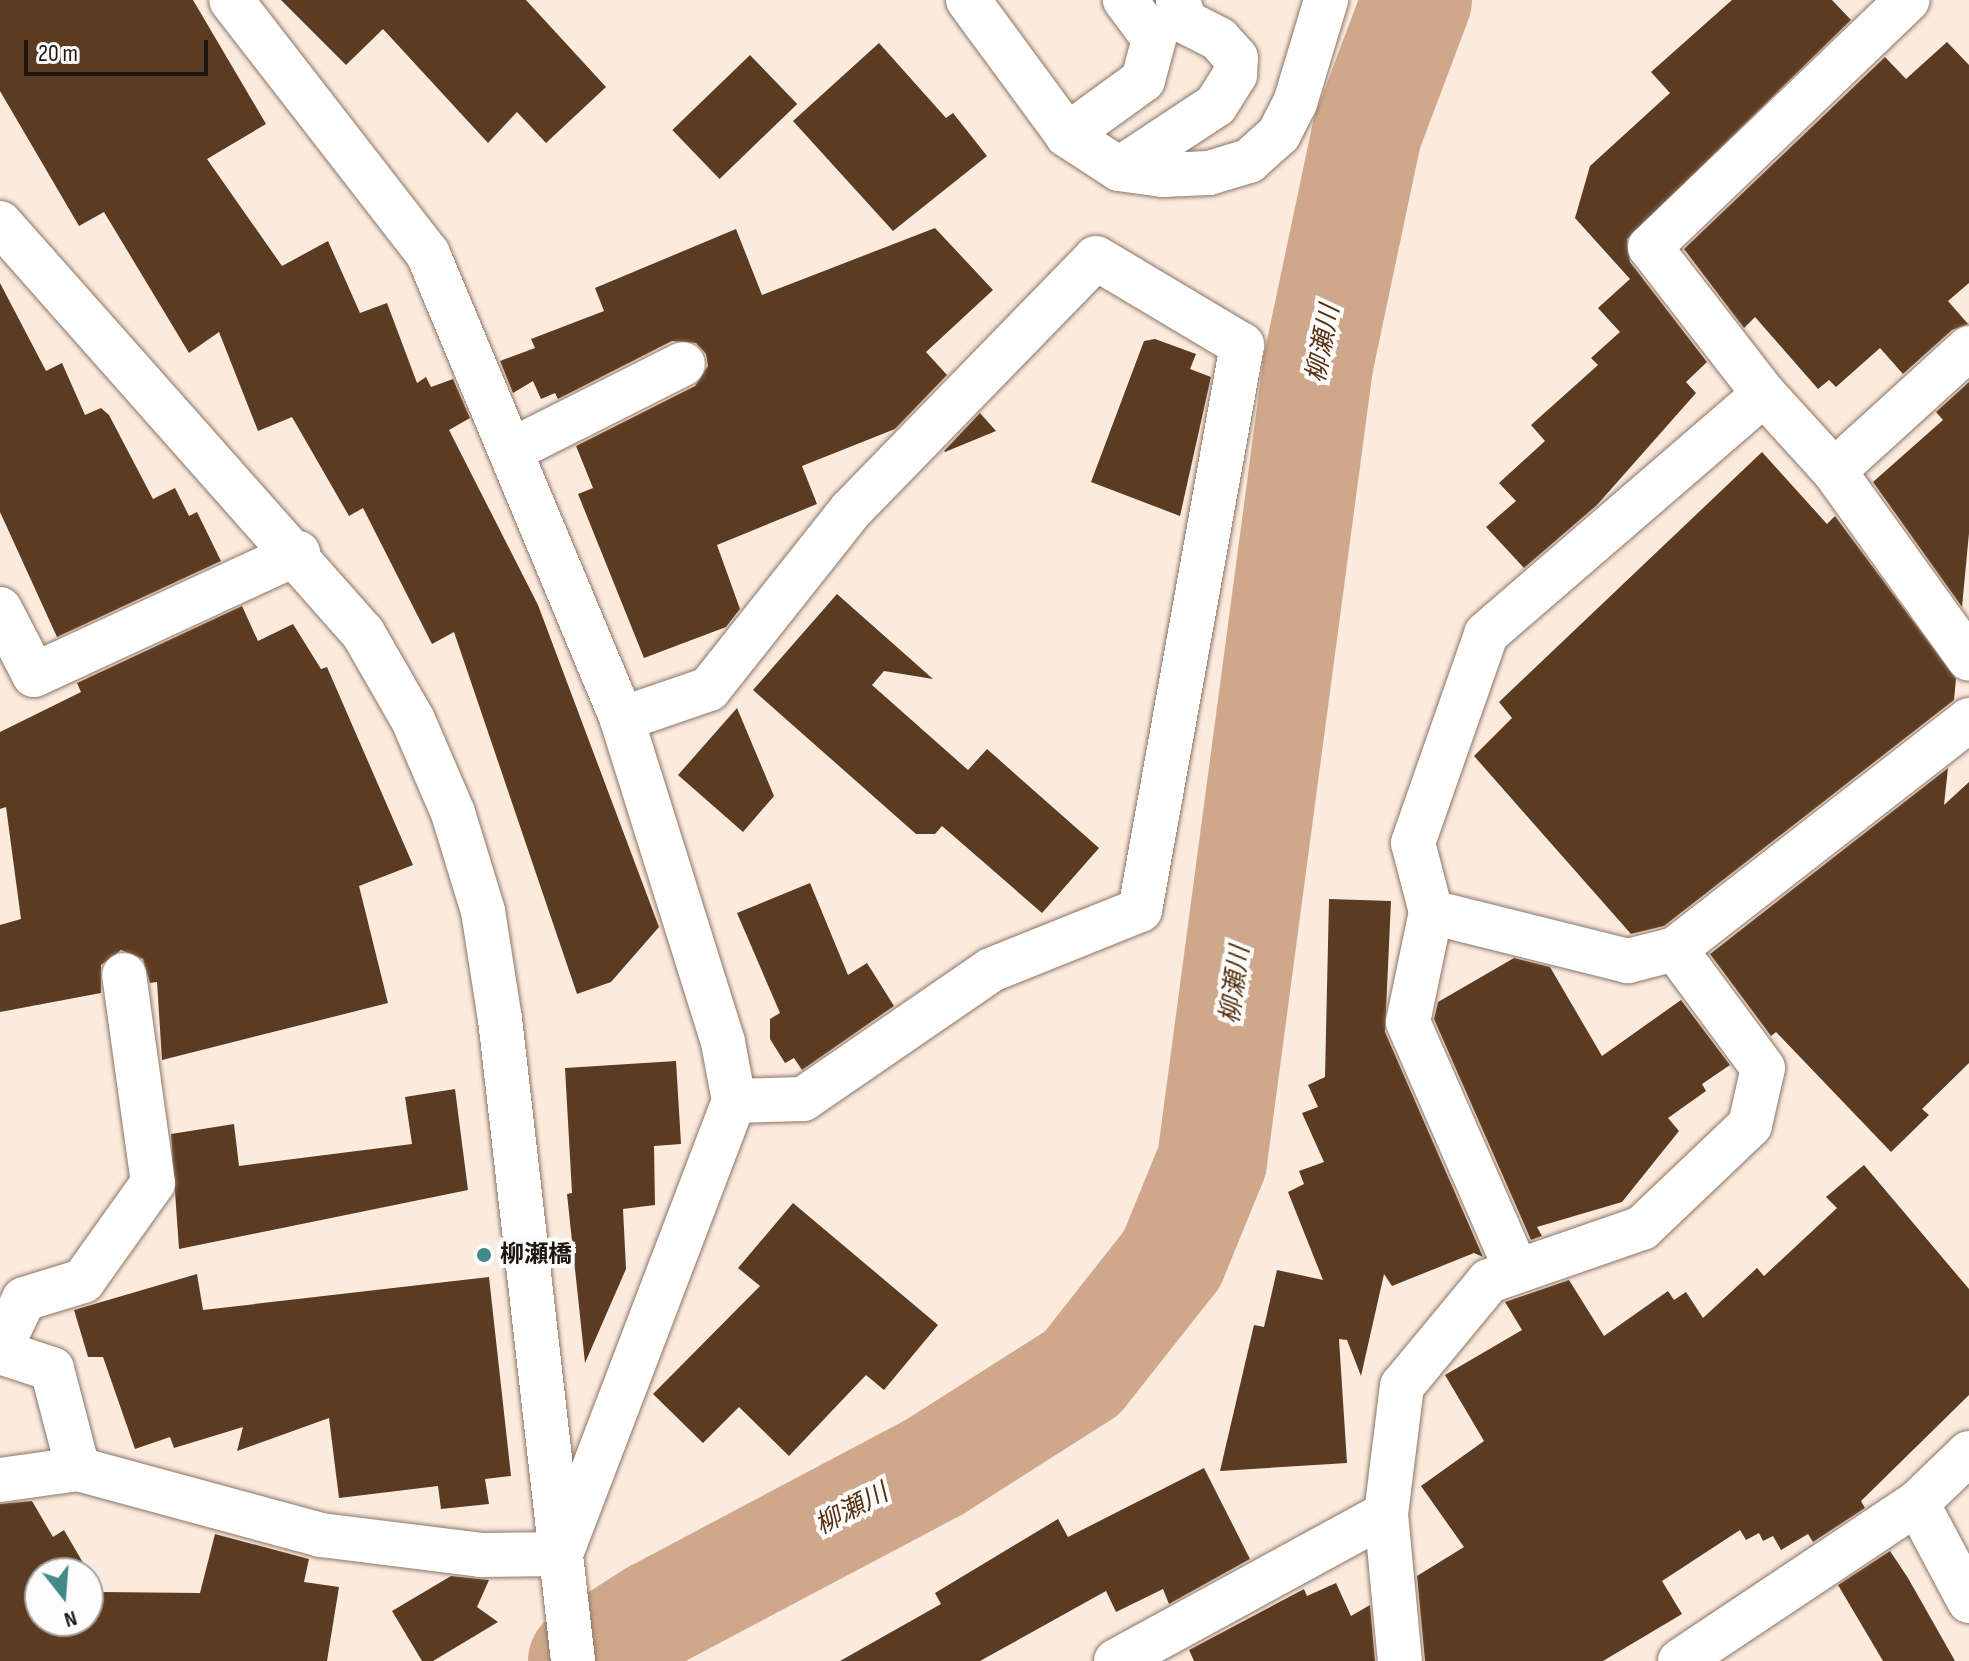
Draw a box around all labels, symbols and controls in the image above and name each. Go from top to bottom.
scale bar [28,24,212,74]
text: 20 m [38,39,78,68]
water label: 柳瀬川 [1301,303,1347,385]
water label: 柳瀬川 [1215,944,1257,1026]
place label: 柳瀬橋 [500,1241,572,1269]
marker: 柳瀬橋 [475,1246,493,1264]
water label: 柳瀬川 [810,1478,894,1542]
north arrow [24,1557,104,1637]
text: N [61,1604,80,1633]

